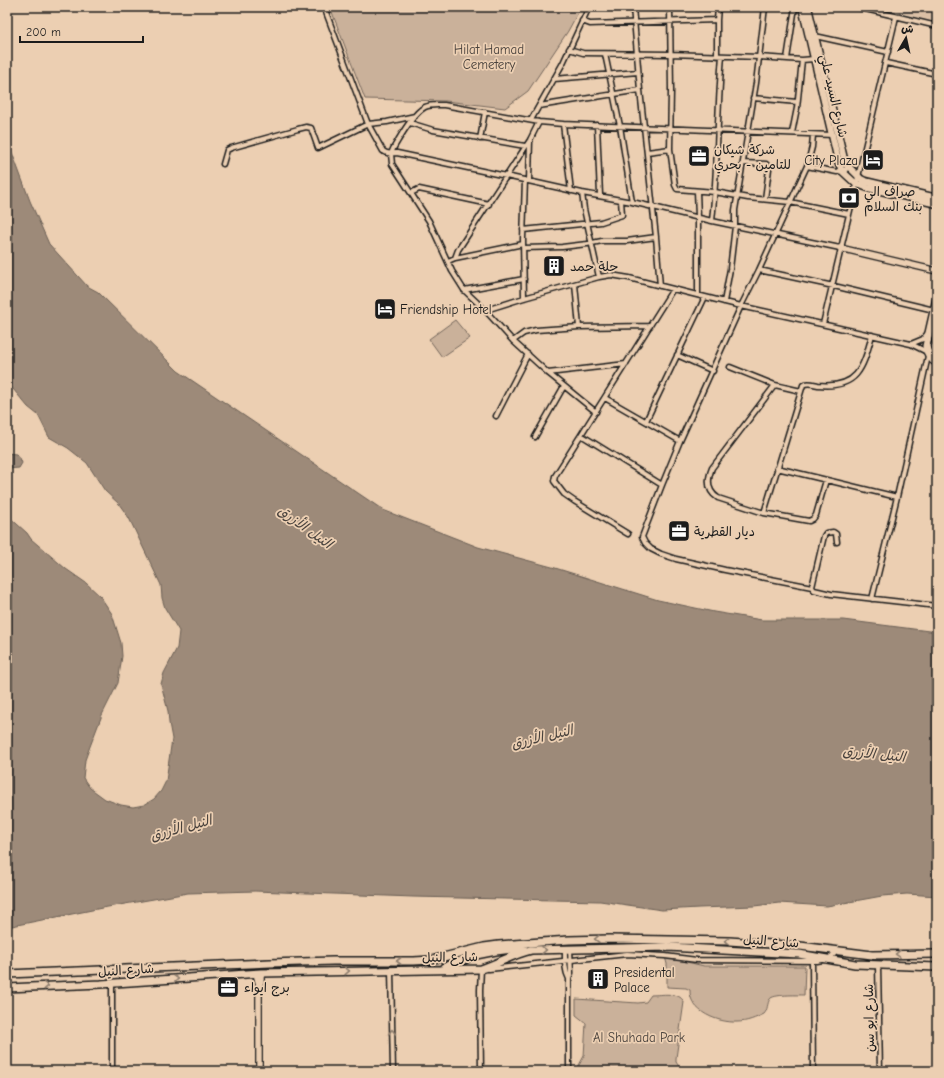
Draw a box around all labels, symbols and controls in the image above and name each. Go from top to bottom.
scale bar [20,18,143,44]
north arrow [886,18,926,58]
text: ش [900,21,914,36]
text: 200 m [26,25,61,39]
park label: Hilat Hamad Cemetery [454,42,524,72]
street label: شارع السيد علي [813,53,851,140]
place label: شركة شيكان للتامين - بحري [714,142,791,174]
office icon: شركة شيكان للتامين - بحري [686,143,712,169]
hotel icon: City Plaza [860,147,886,173]
place label: City Plaza [804,153,858,168]
place label: صراف الي بنك السلام [864,184,923,217]
bank icon: صراف الي بنك السلام [836,185,862,211]
building icon: حلة حمد [541,253,567,279]
place label: حلة حمد [570,259,618,274]
hotel icon: Friendship Hotel [372,296,398,322]
place label: Friendship Hotel [400,302,492,317]
water label: النيل الأزرق [275,501,338,554]
office icon: ديار القطرية [666,518,692,544]
place label: ديار القطرية [694,524,755,540]
water label: النيل الأزرق [509,720,577,752]
water label: النيل الأزرق [842,741,909,766]
water label: النيل الأزرق [148,810,216,844]
street label: شارع النيل [742,932,800,952]
one-way arrow [594,935,600,944]
one-way arrow [724,937,730,945]
one-way arrow [541,946,547,954]
street label: شارع النيل [422,949,478,967]
one-way arrow [895,950,901,958]
one-way arrow [396,957,402,965]
street label: شارع النيل [97,961,155,981]
place label: Presidental Palace [614,965,675,995]
building icon: Presidental Palace [585,966,611,992]
one-way arrow [344,967,350,975]
one-way arrow [173,974,179,983]
office icon: برج ايواء [215,974,241,1000]
place label: برج ايواء [244,980,290,997]
one-way arrow [43,982,49,991]
street label: شارع ابو سن [861,984,879,1052]
one-way arrow [388,1029,396,1035]
park label: Al Shuhada Park [593,1030,686,1045]

